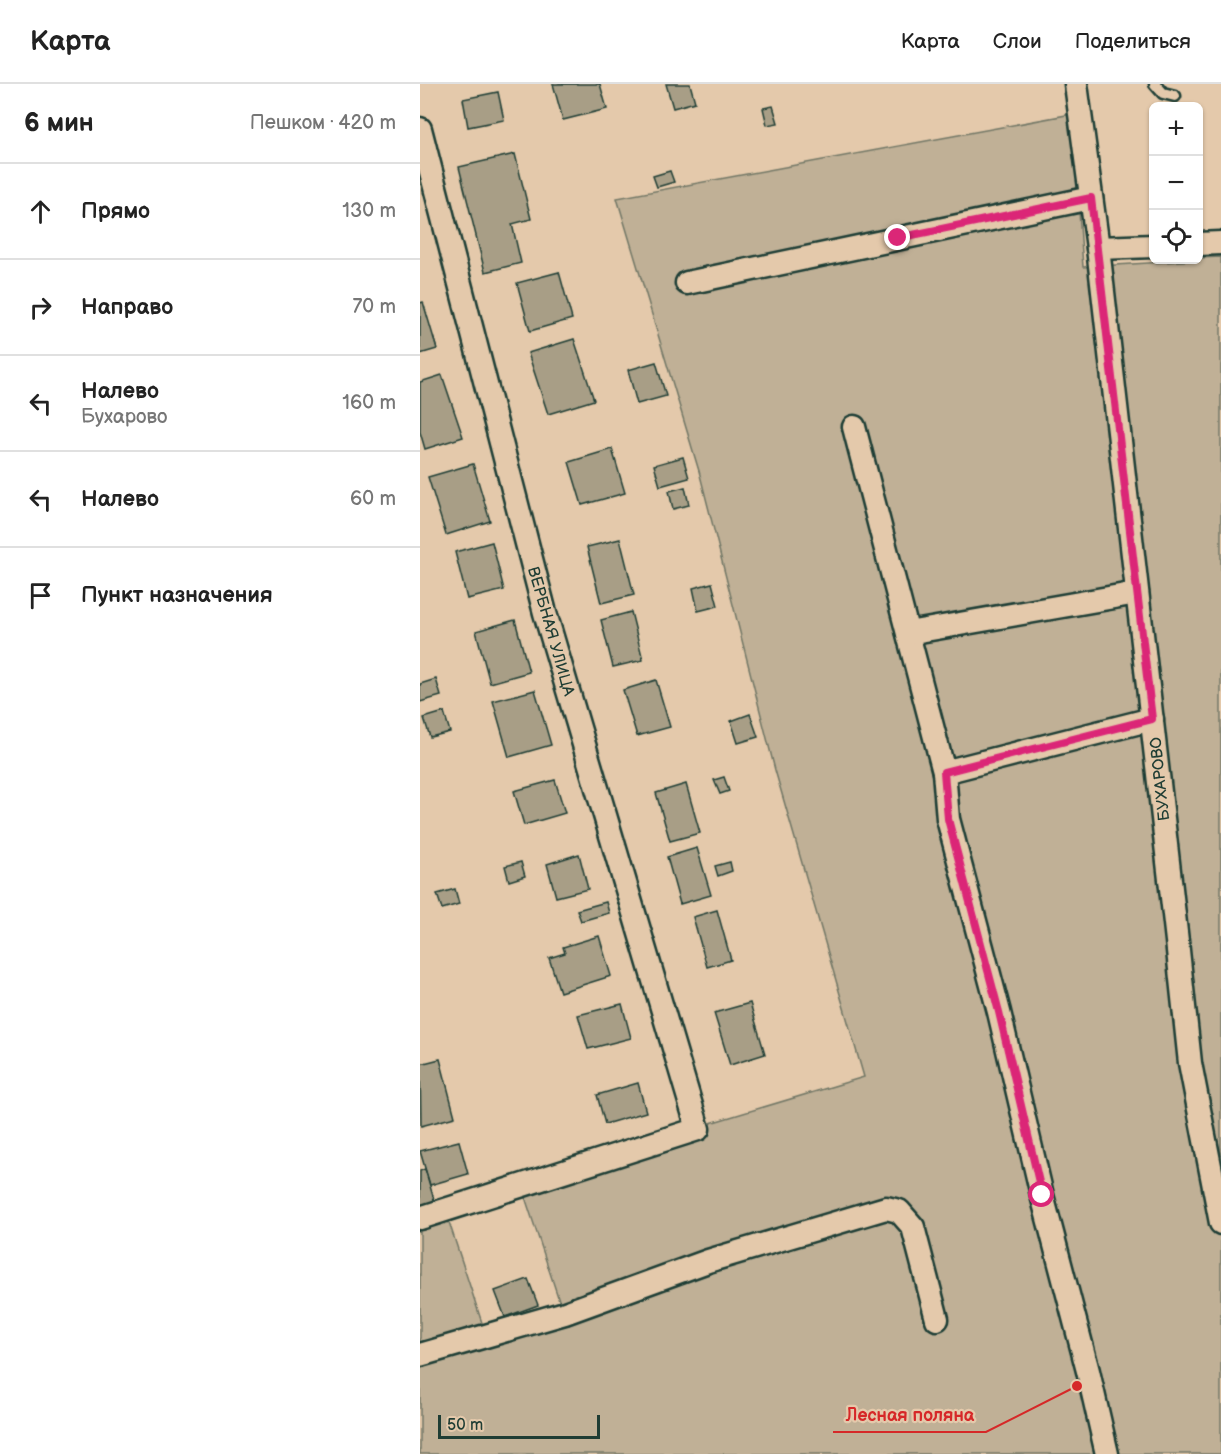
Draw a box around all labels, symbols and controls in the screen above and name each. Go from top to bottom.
text: Карта [30,25,110,58]
text: Карта [901,29,960,54]
text: Слои [993,29,1042,54]
text: Поделиться [1075,29,1191,54]
map controls [1149,102,1203,264]
button: + [1149,102,1203,156]
text: 6 мин [24,108,94,139]
text: Пешком · 420 m [250,111,396,135]
button: − [1149,156,1203,210]
icon: ahead [24,195,57,228]
text: Прямо [81,198,150,225]
text: 130 m [342,199,396,223]
button: locate [1149,210,1203,264]
route end [884,224,910,250]
icon: right [24,291,57,324]
text: Направо [81,294,173,321]
text: 70 m [352,295,396,319]
text: Налево [81,378,159,405]
icon: left [24,387,57,420]
text: 160 m [342,391,396,415]
text: Бухарово [81,405,167,429]
icon: left [24,483,57,516]
text: Налево [81,486,159,513]
text: 60 m [350,487,396,511]
street label: ВЕРБНАЯ УЛИЦА [523,565,578,698]
icon: arrive [24,579,57,612]
text: Пункт назначения [81,582,273,609]
street label: БУХАРОВО [1147,735,1174,822]
route start [1028,1181,1054,1207]
callout: Лесная поляна [833,1396,986,1432]
text: Лесная поляна [845,1405,975,1426]
scale bar [438,1412,600,1440]
text: 50 m [447,1416,483,1435]

